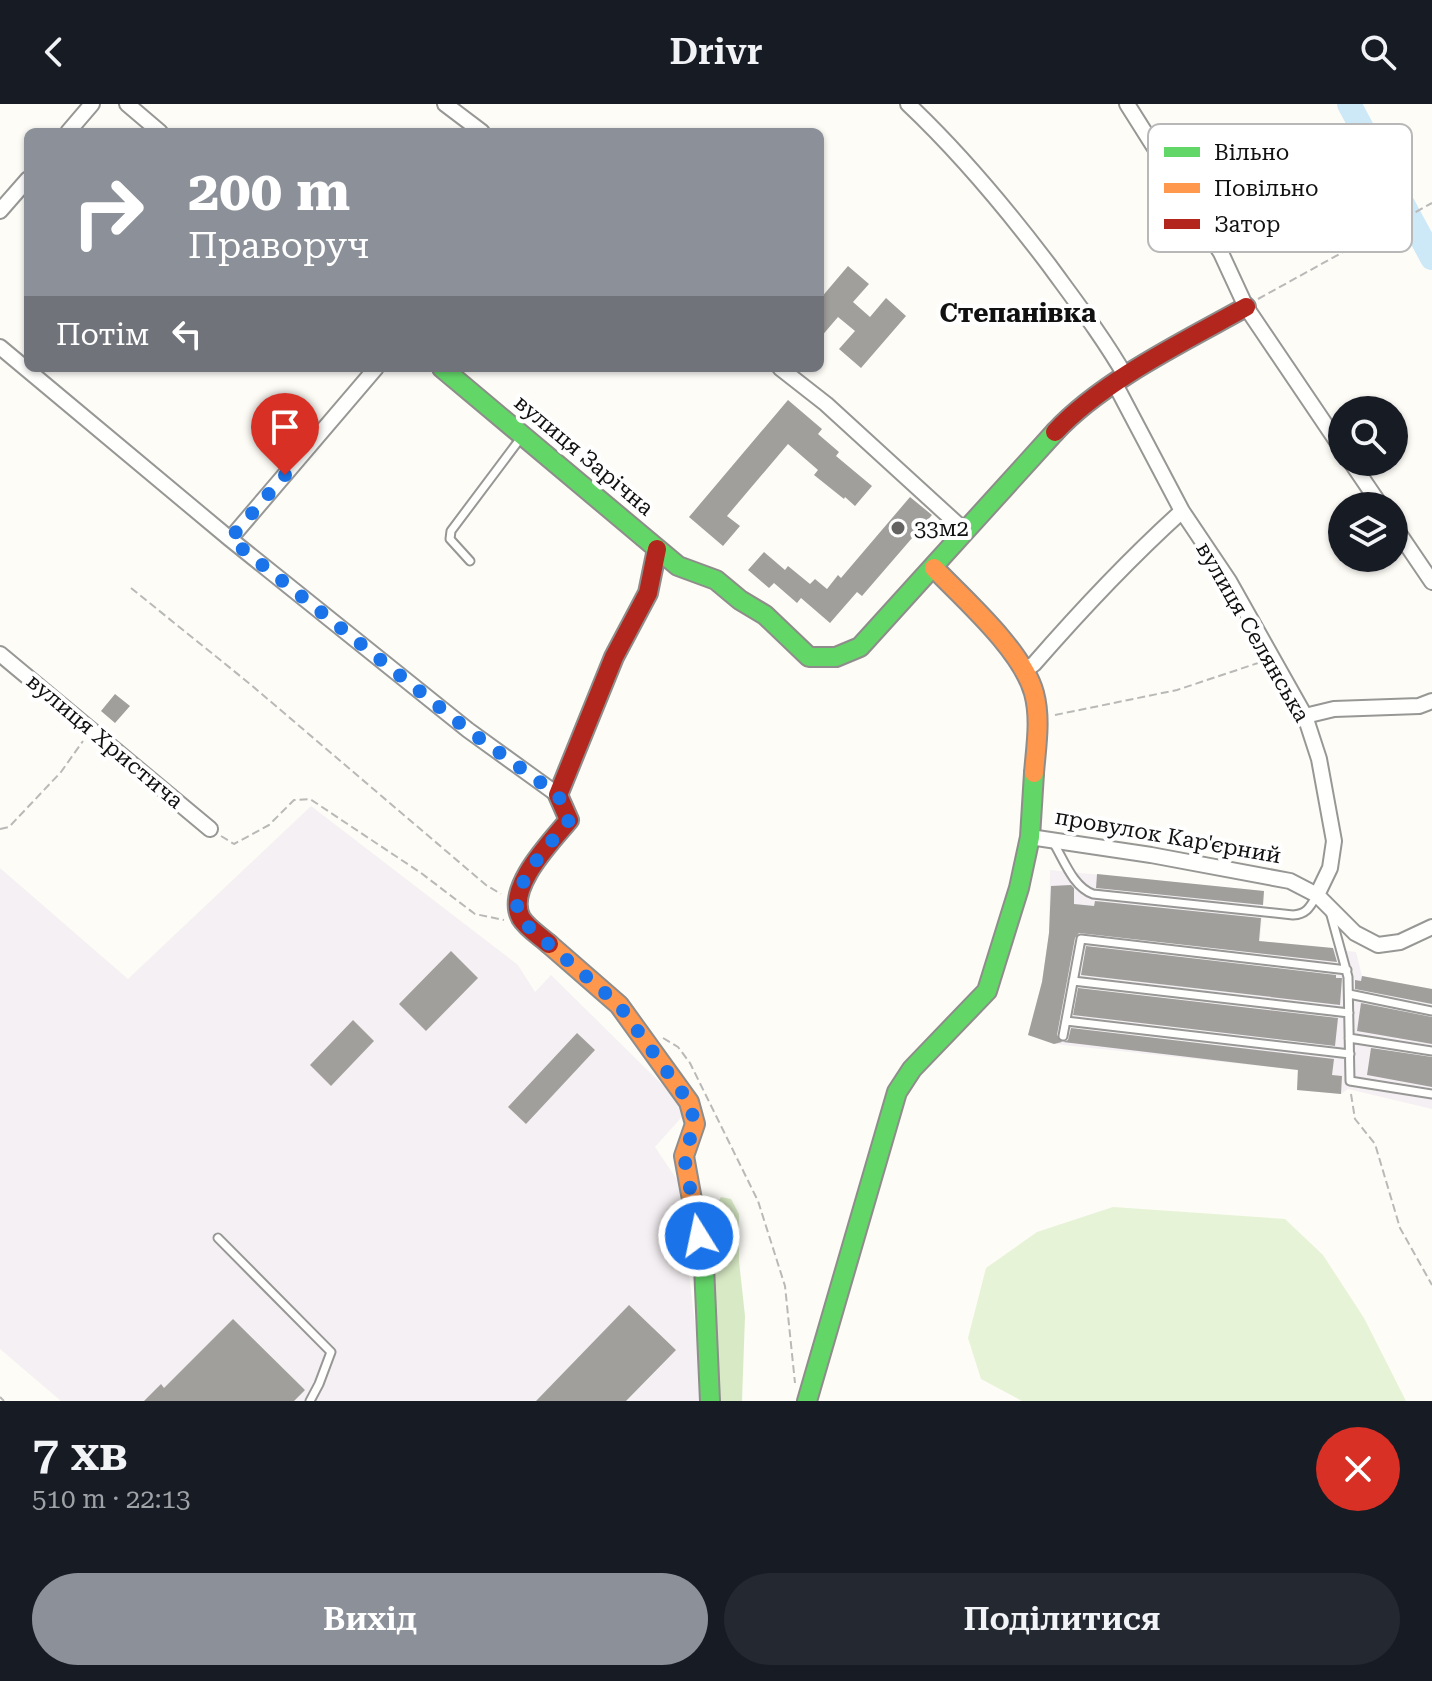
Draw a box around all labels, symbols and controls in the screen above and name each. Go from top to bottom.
icon: back [32,30,76,74]
icon: search [1356,30,1400,74]
text: Drivr [669,31,763,73]
legend [1148,124,1412,252]
text: Вільно [1214,140,1289,165]
text: 200 m [188,158,350,224]
icon: right [56,160,160,264]
text: Повільно [1214,176,1319,201]
text: Затор [1214,212,1280,237]
text: Праворуч [188,225,369,267]
district label: Степанівка [940,298,1096,328]
icon: left [165,312,209,356]
text: Потім [56,317,149,352]
street label: вулиця Зарічна [509,390,659,520]
pin [251,393,319,475]
map controls [1328,396,1408,572]
button: search [1328,396,1408,476]
icon: arrive [263,405,307,449]
button: layers [1328,492,1408,572]
place label: 33м2 [914,516,969,541]
marker: 33м2 [889,519,907,537]
street label: вулиця Селянська [1191,538,1315,726]
street label: вулиця Христича [22,668,188,814]
street label: провулок Кар'єрний [1053,804,1283,868]
position arrow [657,1194,741,1278]
text: 7 хв [32,1426,128,1482]
button: close [1316,1427,1400,1511]
text: 510 m · 22:13 [32,1484,191,1514]
button: Вихід [32,1573,708,1665]
button: Поділитися [724,1573,1400,1665]

